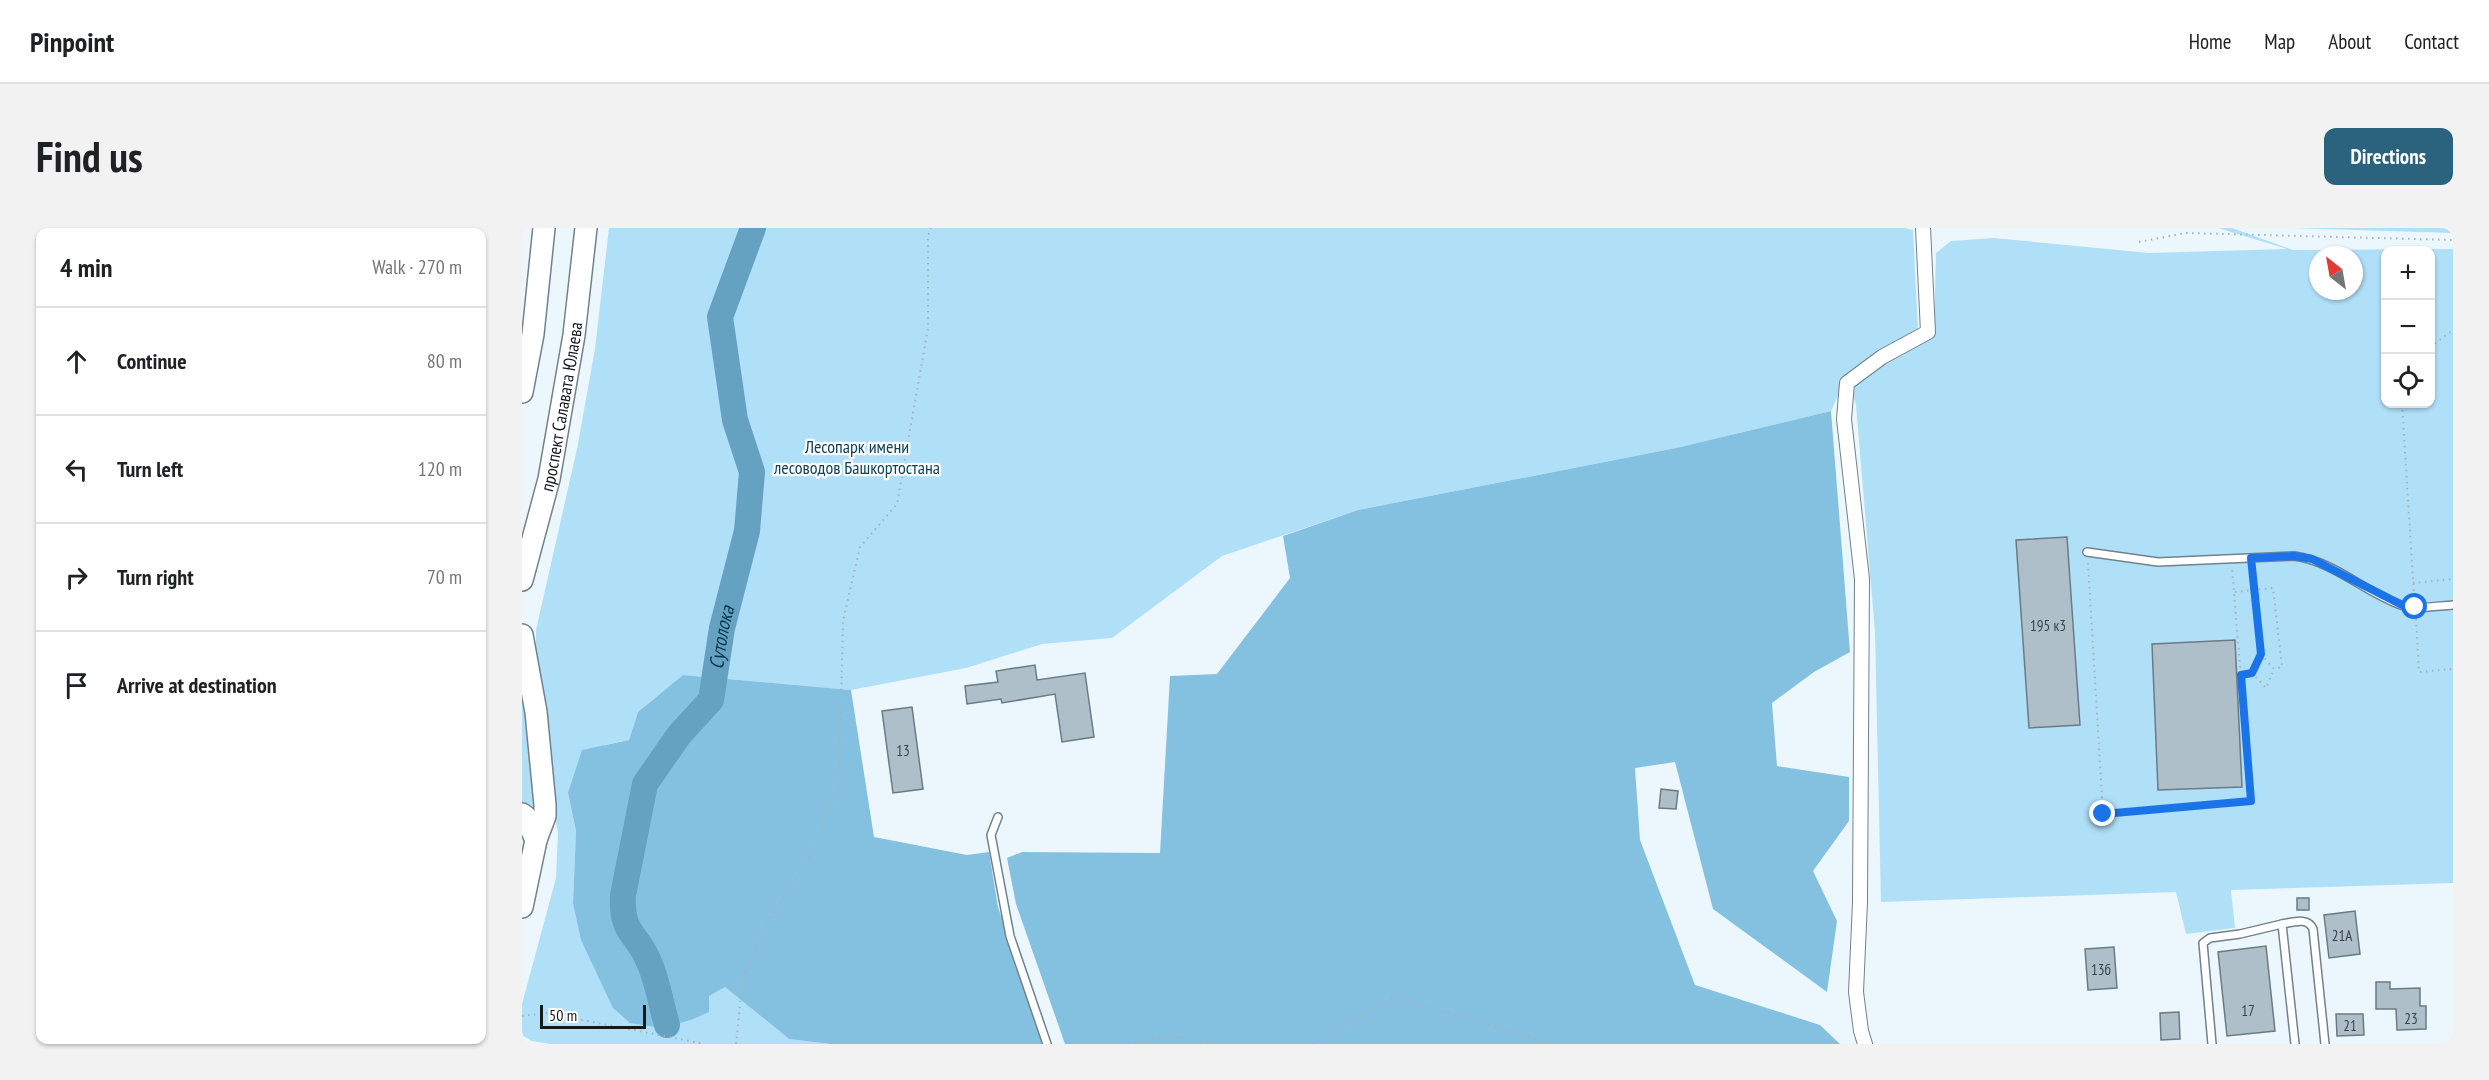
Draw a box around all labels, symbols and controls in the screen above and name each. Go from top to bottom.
text: Pinpoint [30,23,114,60]
text: Home [2189,28,2231,55]
text: Map [2264,28,2295,55]
text: About [2328,28,2371,55]
text: Contact [2404,28,2459,55]
button: Directions [2324,128,2453,185]
text: Find us [36,129,143,184]
north arrow [2309,246,2363,300]
map controls [2381,246,2435,408]
button: + [2381,246,2435,300]
text: 4 min [60,251,113,284]
text: Walk · 270 m [372,254,462,280]
button: − [2381,300,2435,354]
street label: проспект Салавата Юлаева [535,321,587,494]
icon: ahead [60,345,93,378]
text: Continue [117,347,187,375]
text: 80 m [427,348,462,374]
button: locate [2381,354,2435,408]
park label: Лесопарк имени лесоводов Башкортостана [773,435,940,479]
icon: left [60,453,93,486]
text: Turn left [117,455,183,483]
text: 120 m [418,456,462,482]
icon: right [60,561,93,594]
text: Turn right [117,563,194,591]
text: 70 m [427,564,462,590]
route start [2401,593,2427,619]
water label: Сутолока [703,602,740,671]
house number: 195 к3 [2030,616,2066,635]
icon: arrive [60,669,93,702]
text: Arrive at destination [117,671,277,699]
house number: 13 [896,741,910,760]
route end [2089,800,2115,826]
house number: 21А [2332,926,2353,945]
house number: 13б [2091,960,2111,979]
house number: 17 [2241,1001,2255,1020]
scale bar [540,1002,646,1030]
text: 50 m [549,1005,577,1025]
house number: 23 [2404,1009,2418,1028]
house number: 21 [2343,1016,2357,1035]

